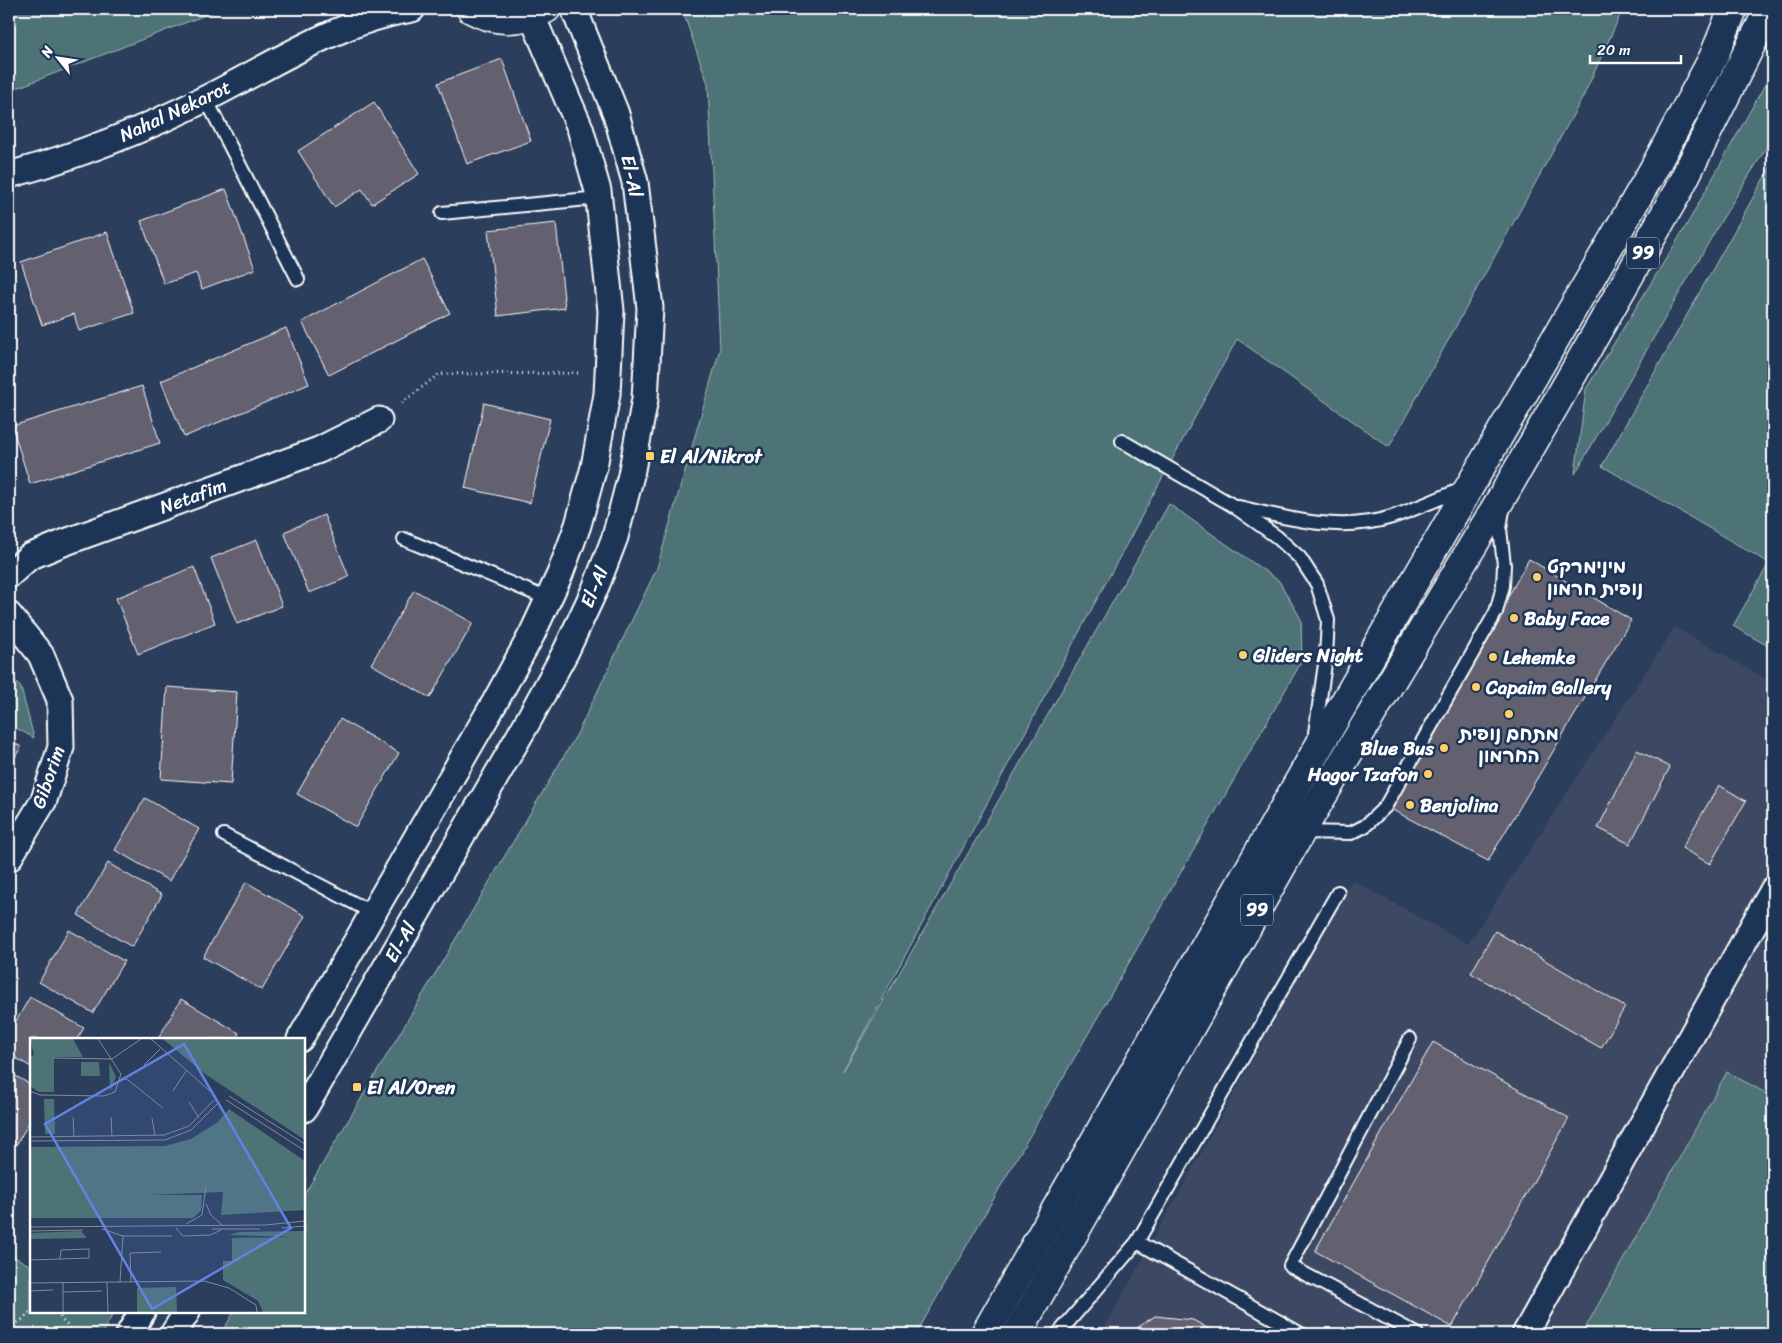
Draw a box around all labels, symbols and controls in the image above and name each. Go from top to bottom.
north arrow [32,32,82,82]
scale bar [1590,32,1681,64]
text: 20 m [1597,37,1631,63]
text: N [33,41,61,63]
street label: Nahal Nekarot [113,71,237,151]
street label: El-Al [611,152,653,201]
road number: 99 [1627,238,1659,268]
place label: El Al/Nikrot [660,440,763,473]
marker: El Al/Nikrot [644,450,656,462]
street label: Netafim [155,469,231,523]
place label: מינימרקט נופית חרמון [1547,550,1643,605]
street label: El-Al [570,560,618,613]
marker: מינימרקט נופית חרמון [1531,571,1543,583]
place label: Baby Face [1524,602,1610,635]
marker: Baby Face [1508,612,1520,624]
place label: Gliders Night [1252,639,1364,672]
place label: Lehemke [1503,641,1576,674]
marker: Gliders Night [1237,649,1249,661]
marker: Lehemke [1487,651,1499,663]
place label: Capaim Gallery [1485,671,1613,704]
marker: Capaim Gallery [1470,681,1482,693]
marker: מתחם נופית החרמון [1503,708,1515,720]
place label: מתחם נופית החרמון [1457,717,1559,772]
place label: Blue Bus [1361,732,1435,765]
street label: Giborim [22,741,74,813]
marker: Blue Bus [1438,742,1450,754]
place label: Hagor Tzafon [1307,758,1419,791]
marker: Hagor Tzafon [1422,768,1434,780]
place label: Benjolina [1420,789,1499,822]
marker: Benjolina [1404,799,1416,811]
road number: 99 [1241,894,1273,926]
street label: El-Al [375,915,425,969]
inset map [30,1038,305,1313]
place label: El Al/Oren [367,1071,456,1104]
marker: El Al/Oren [351,1081,363,1093]

